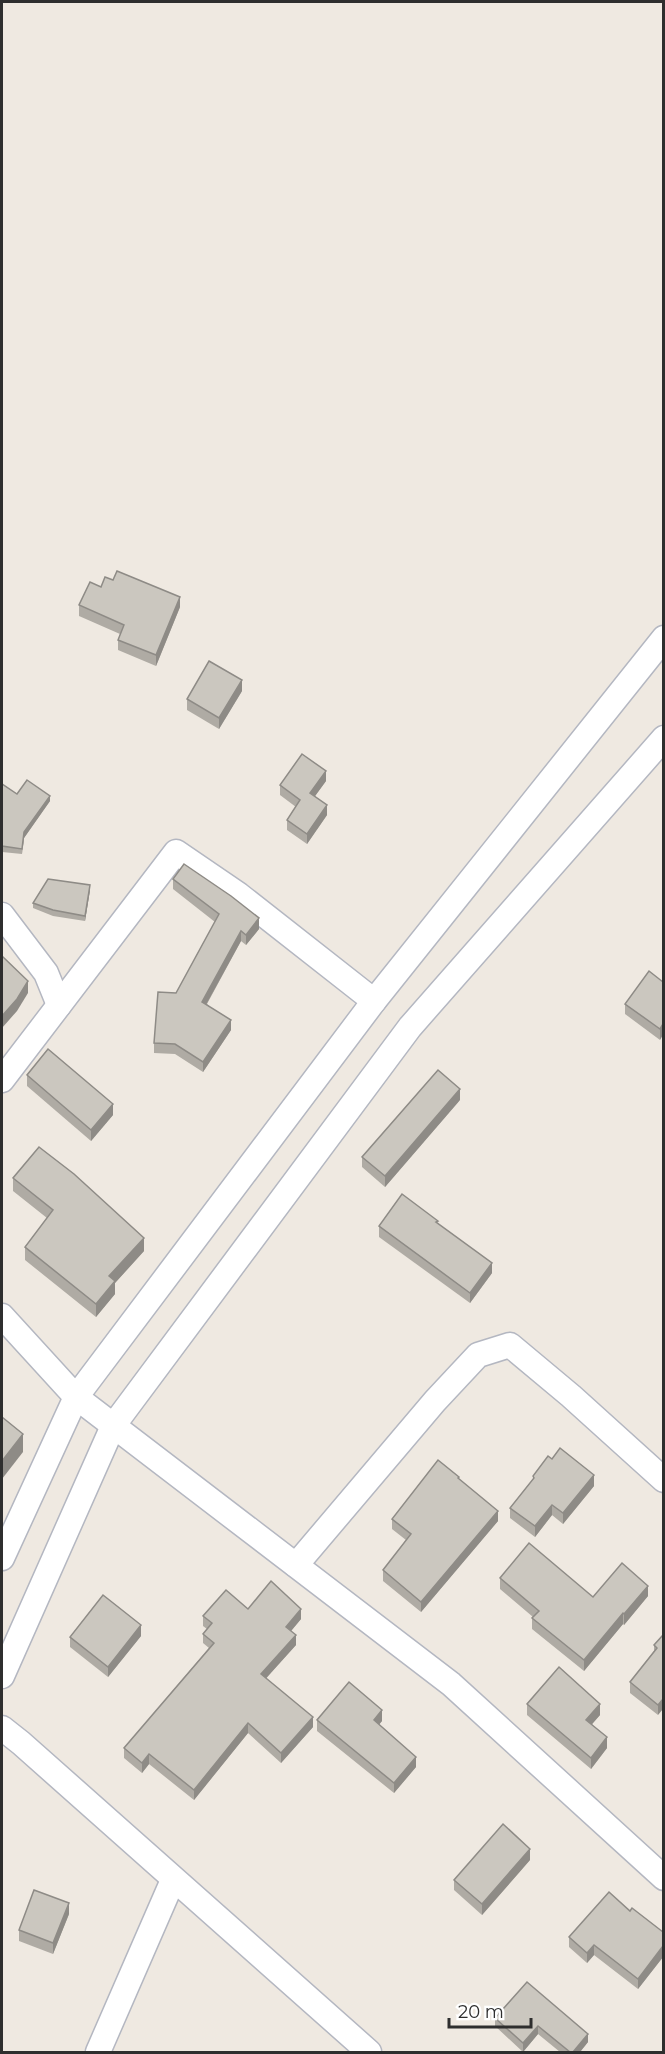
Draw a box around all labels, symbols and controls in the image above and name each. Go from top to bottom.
scale bar [449,1991,532,2029]
text: 20 m [458,2001,504,2023]

